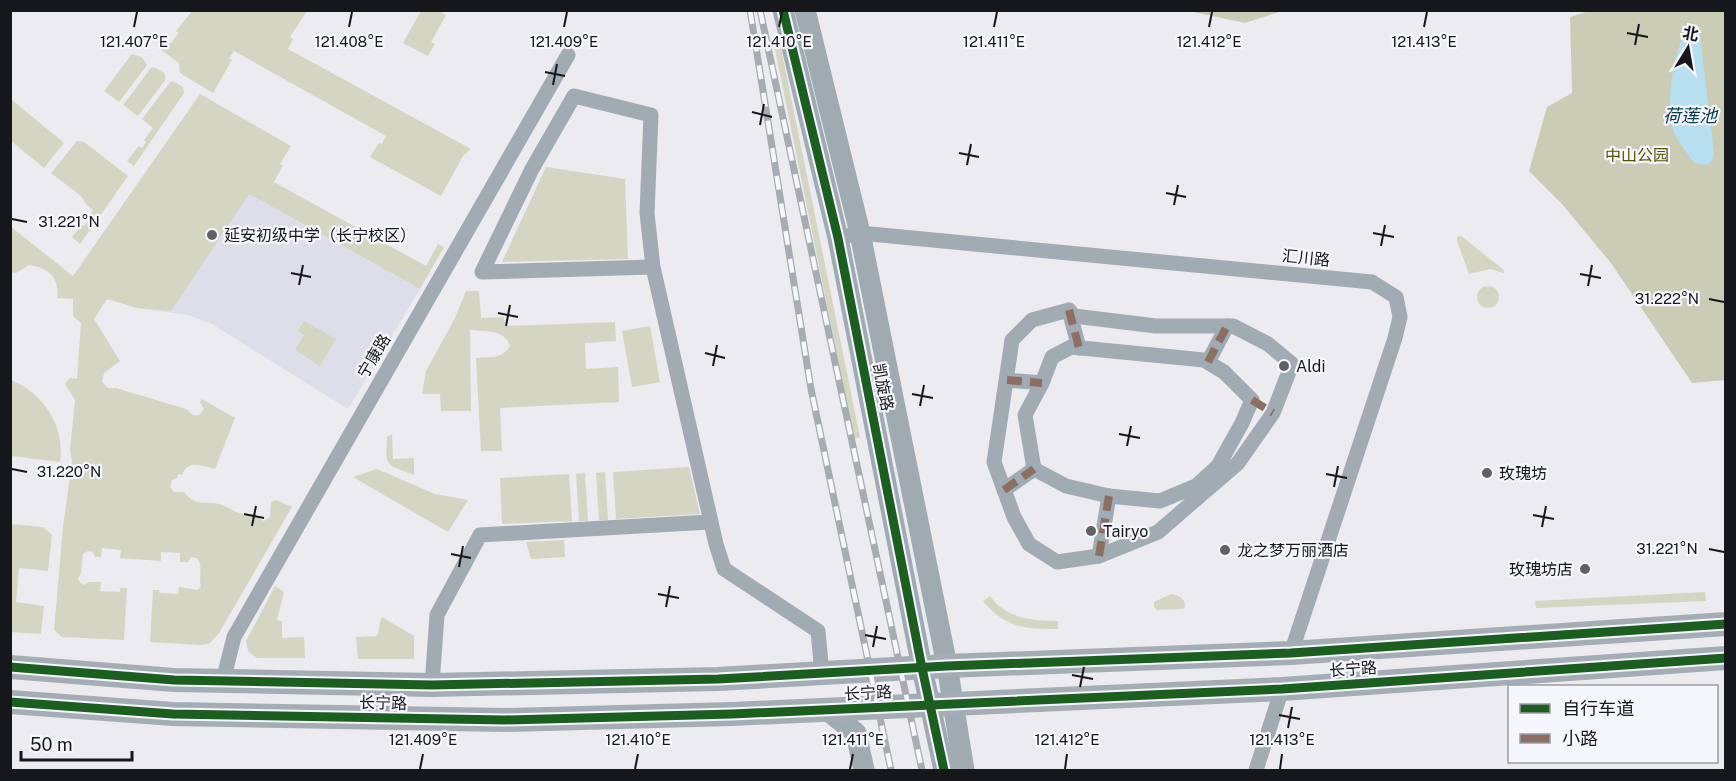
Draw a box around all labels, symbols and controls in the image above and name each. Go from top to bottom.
north arrow [1658,18,1718,78]
text: 北 [1681,23,1700,45]
text: 121.407°E [100,33,168,50]
text: 121.408°E [315,33,383,50]
text: 121.409°E [530,33,598,50]
text: 121.410°E [746,33,812,50]
text: 121.411°E [963,33,1025,50]
text: 121.412°E [1176,33,1242,50]
text: 121.413°E [1391,33,1457,50]
water label: 荷莲池 [1663,105,1719,126]
park label: 中山公园 [1605,146,1669,165]
text: 31.221°N [38,213,100,230]
place label: 延安初级中学（长宁校区） [224,226,416,245]
marker: 延安初级中学（长宁校区） [205,228,219,242]
street label: 汇川路 [1281,246,1331,270]
text: 31.222°N [1635,290,1699,307]
street label: 宁康路 [353,331,395,381]
place label: Aldi [1296,357,1325,376]
marker: Aldi [1277,359,1291,373]
street label: 凯旋路 [869,362,897,412]
text: 31.220°N [37,463,101,480]
place label: 玫瑰坊 [1499,464,1547,483]
marker: 玫瑰坊 [1480,466,1494,480]
place label: Tairyo [1103,522,1148,541]
marker: Tairyo [1084,524,1098,538]
text: 31.221°N [1636,540,1698,557]
place label: 龙之梦万丽酒店 [1237,541,1349,560]
marker: 龙之梦万丽酒店 [1218,543,1232,557]
place label: 玫瑰坊店 [1509,560,1573,579]
marker: 玫瑰坊店 [1578,562,1592,576]
street label: 长宁路 [1328,658,1378,680]
street label: 长宁路 [844,682,892,704]
legend [1508,685,1718,763]
street label: 长宁路 [359,693,407,713]
text: 自行车道 [1562,698,1634,719]
scale bar [21,724,132,762]
text: 小路 [1562,728,1598,749]
text: 121.409°E [389,731,457,748]
text: 121.410°E [605,731,671,748]
text: 121.411°E [822,731,884,748]
text: 121.412°E [1034,731,1100,748]
text: 121.413°E [1249,731,1315,748]
text: 50 m [30,734,73,755]

